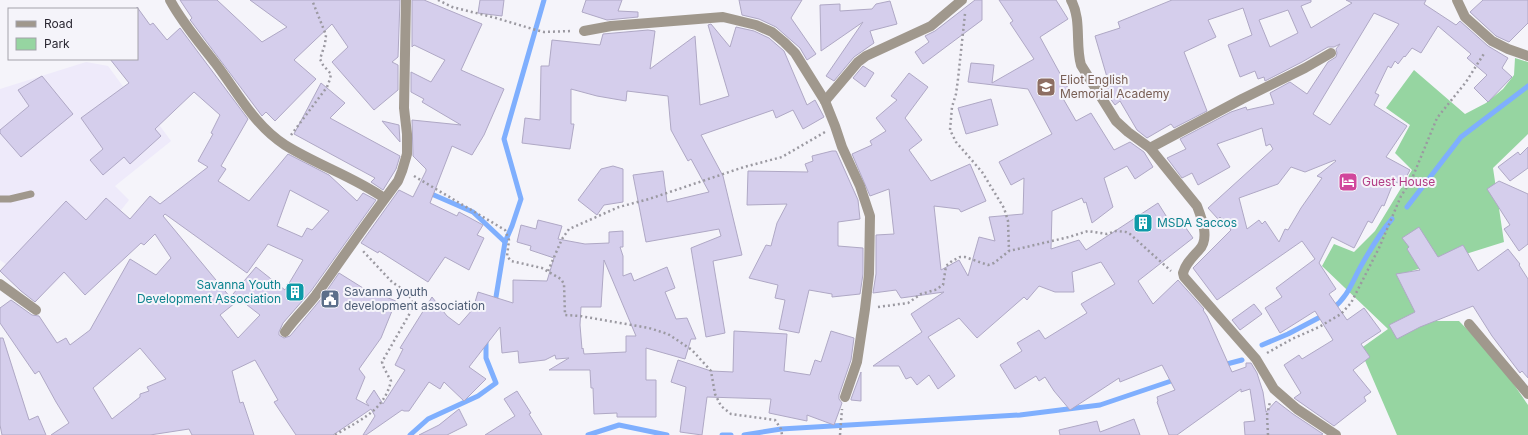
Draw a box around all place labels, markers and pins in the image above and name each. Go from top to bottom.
place label: Eliot English Memorial Academy [1060,72,1170,101]
school or university icon: Eliot English Memorial Academy [1035,76,1057,98]
hotel icon: Guest House [1337,171,1359,193]
place label: Guest House [1362,174,1435,189]
building icon: MSDA Saccos [1132,212,1154,234]
place label: MSDA Saccos [1157,215,1237,230]
place label: Savanna Youth Development Association [137,277,281,306]
building icon: Savanna Youth Development Association [284,281,306,303]
place label: Savanna youth development association [344,284,485,313]
public building icon: Savanna youth development association [319,288,341,310]

